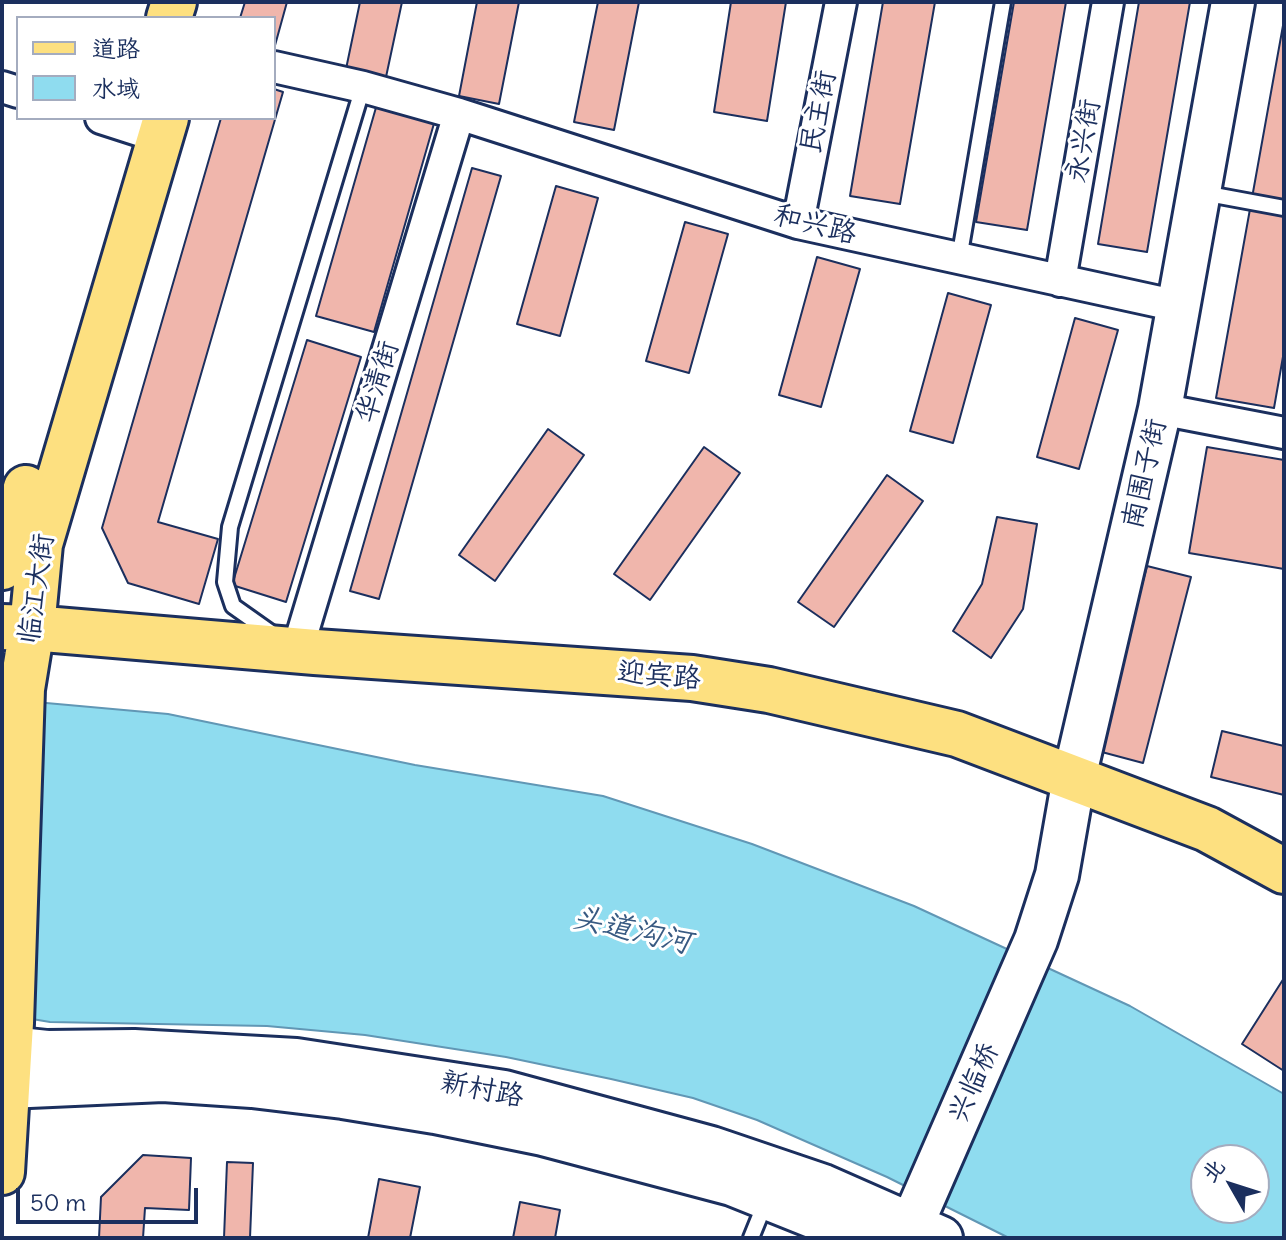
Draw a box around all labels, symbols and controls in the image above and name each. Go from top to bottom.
legend [16,16,276,120]
text: 道路 [92,33,140,63]
street label: 民主街 [794,68,844,156]
text: 水域 [92,73,140,103]
street label: 永兴街 [1060,97,1108,185]
street label: 和兴路 [770,199,860,251]
street label: 华清街 [350,337,406,427]
street label: 南围子街 [1116,416,1174,532]
street label: 临江大街 [13,531,61,647]
street label: 迎宾路 [616,656,702,696]
water label: 头道沟河 [569,900,695,962]
street label: 兴临桥 [942,1038,1006,1128]
street label: 新村路 [438,1065,526,1115]
north arrow [1190,1144,1270,1224]
text: 北 [1195,1153,1231,1188]
scale bar [20,1172,202,1222]
text: 50 m [30,1187,86,1217]

